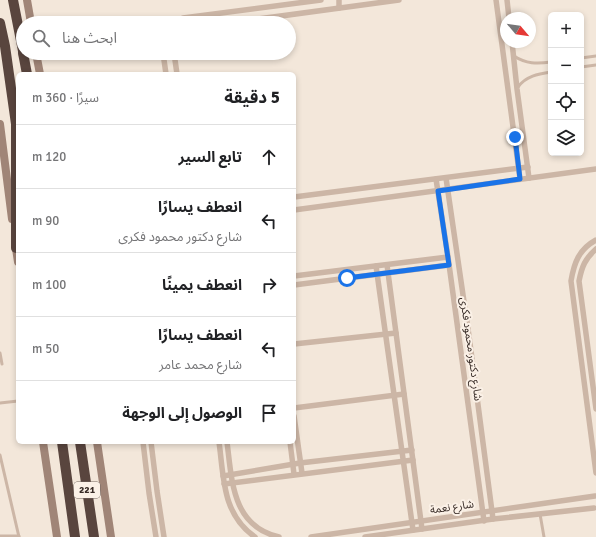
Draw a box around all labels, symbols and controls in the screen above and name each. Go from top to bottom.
north arrow [500,12,536,48]
map controls [548,12,584,156]
button: + [548,12,584,48]
search box [16,16,296,60]
icon: search [30,27,52,49]
text: ابحث هنا [62,29,117,47]
button: − [548,48,584,84]
button: locate [548,84,584,120]
text: 5 دقيقة [224,87,280,108]
text: سيرًا · 360 m [32,90,99,106]
button: layers [548,120,584,156]
route end [506,128,524,146]
icon: ahead [258,146,280,168]
text: تابع السير [179,148,242,166]
text: 120 m [32,149,66,165]
text: انعطف يسارًا [158,198,242,216]
icon: left [258,210,280,232]
text: 90 m [32,213,59,229]
text: شارع دكتور محمود فكرى [118,229,242,245]
route start [338,269,356,287]
icon: right [258,274,280,296]
text: انعطف يمينًا [162,276,242,294]
text: 100 m [32,277,66,293]
street label: شارع دكتور محمود فكرى [456,296,485,402]
text: انعطف يسارًا [158,326,242,344]
icon: left [258,338,280,360]
text: 50 m [32,341,59,357]
text: شارع محمد عامر [159,357,242,373]
icon: arrive [258,402,280,424]
text: الوصول إلى الوجهة [122,404,242,422]
road number: 221 [74,482,100,498]
street label: شارع نعمة [429,497,475,518]

